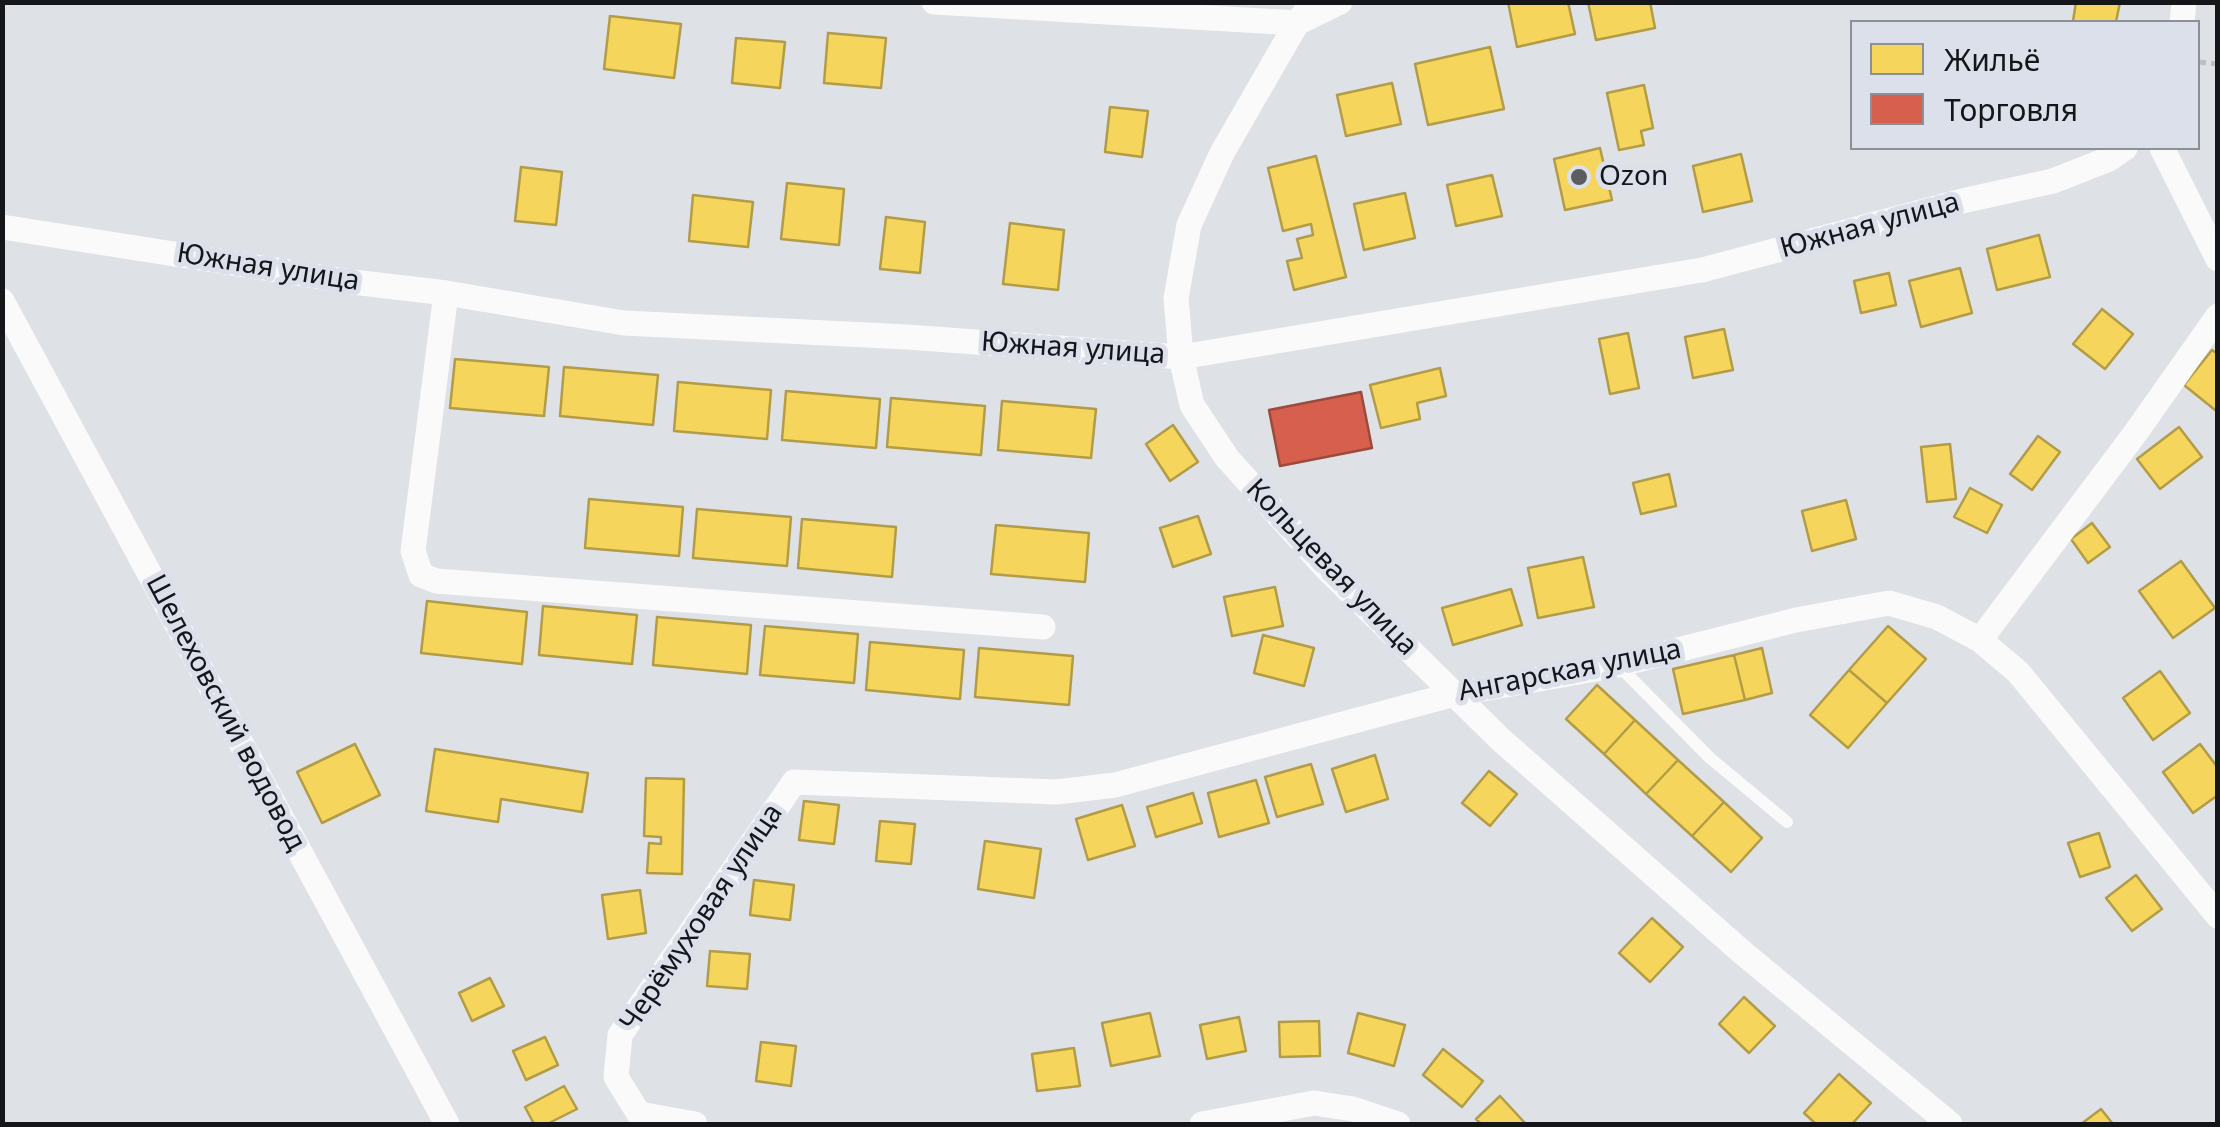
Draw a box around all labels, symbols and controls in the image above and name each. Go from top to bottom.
legend [1850,20,2200,150]
text: Жильё [1944,39,2040,80]
text: Торговля [1944,89,2078,130]
place label: Ozon [1599,160,1668,194]
marker: Ozon [1568,166,1590,188]
street label: Южная улица [1777,186,1963,266]
street label: Южная улица [174,237,362,299]
street label: Южная улица [980,326,1166,372]
street label: Кольцевая улица [1238,473,1424,663]
street label: Шелеховский водовод [138,569,312,857]
street label: Ангарская улица [1456,633,1684,709]
street label: Черёмуховая улица [613,798,791,1038]

